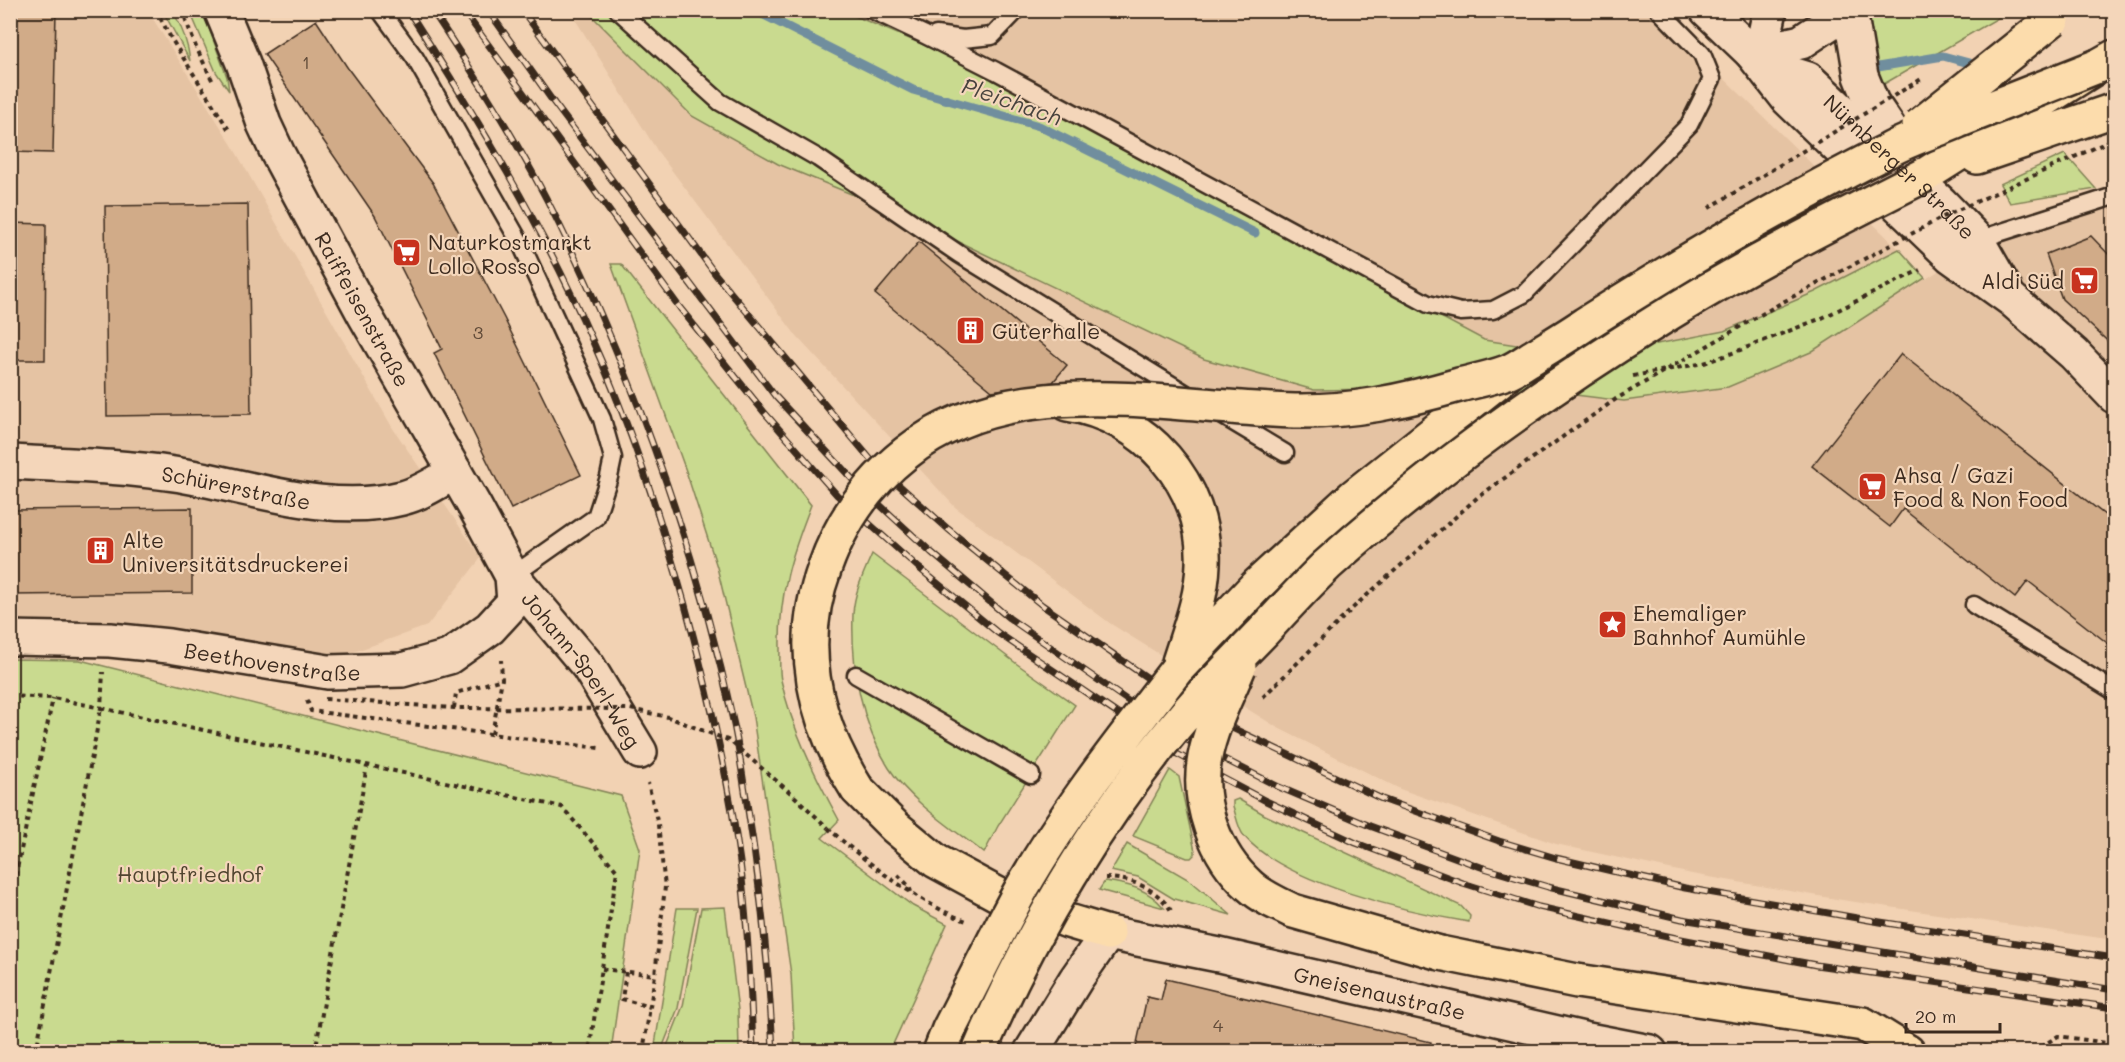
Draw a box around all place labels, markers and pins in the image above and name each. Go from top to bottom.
place label: Naturkostmarkt Lollo Rosso [428,228,592,279]
supermarket icon: Naturkostmarkt Lollo Rosso [391,237,423,269]
supermarket icon: Aldi Süd [2069,264,2101,296]
place label: Aldi Süd [1981,267,2064,294]
building icon: Güterhalle [955,314,987,346]
place label: Güterhalle [992,317,1100,344]
place label: Ahsa / Gazi Food & Non Food [1893,461,2068,512]
supermarket icon: Ahsa / Gazi Food & Non Food [1856,470,1888,502]
place label: Alte Universitätsdruckerei [122,526,349,577]
building icon: Alte Universitätsdruckerei [85,535,117,567]
place label: Ehemaliger Bahnhof Aumühle [1633,599,1806,650]
place icon: Ehemaliger Bahnhof Aumühle [1596,608,1628,640]

